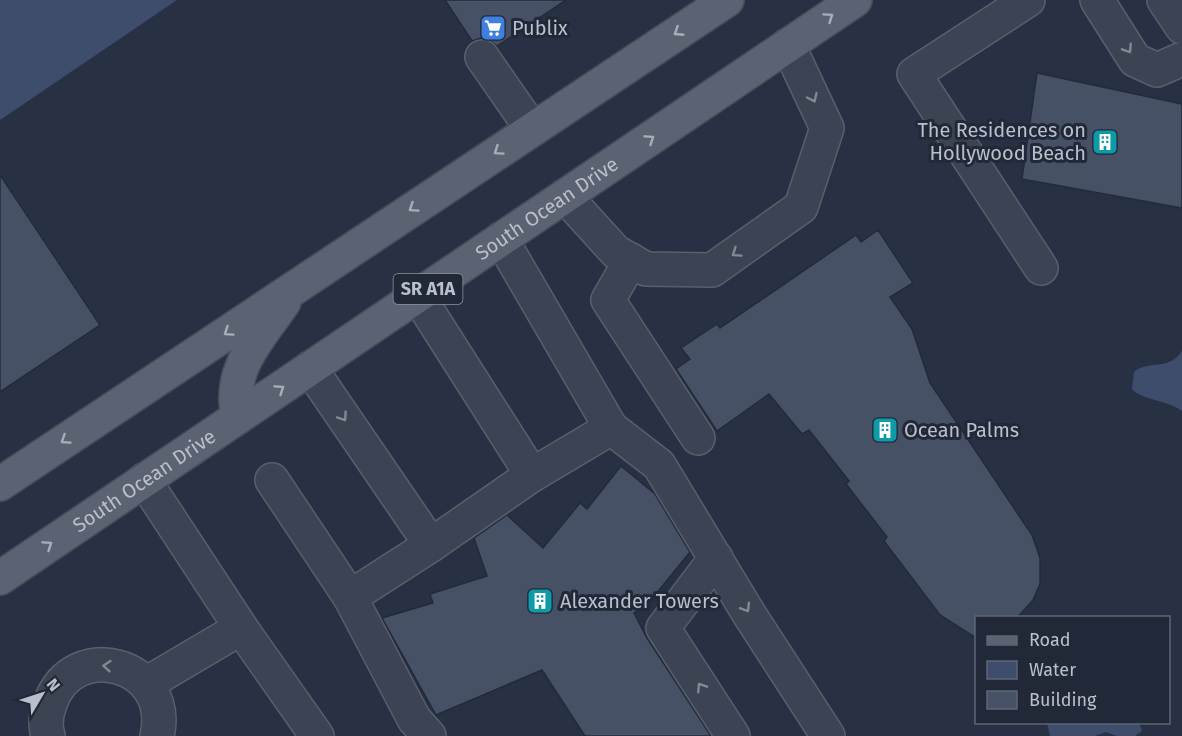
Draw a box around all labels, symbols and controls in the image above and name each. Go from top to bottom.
supermarket icon: Publix [478,13,508,43]
one-way arrow [823,13,833,25]
place label: Publix [512,16,568,40]
one-way arrow [674,24,684,36]
one-way arrow [1121,43,1133,53]
one-way arrow [805,92,817,103]
place label: The Residences on Hollywood Beach [917,118,1086,165]
building icon: The Residences on Hollywood Beach [1090,127,1120,157]
one-way arrow [644,134,654,146]
one-way arrow [494,144,505,155]
street label: South Ocean Drive [471,152,623,265]
one-way arrow [409,201,419,213]
one-way arrow [732,246,743,257]
road number: SR A1A [394,274,462,304]
one-way arrow [223,325,234,336]
one-way arrow [273,385,284,396]
one-way arrow [336,410,347,421]
building icon: Ocean Palms [870,415,900,445]
place label: Ocean Palms [904,418,1019,442]
street label: South Ocean Drive [68,424,220,537]
one-way arrow [61,433,72,444]
one-way arrow [42,541,53,552]
building icon: Alexander Towers [525,586,555,616]
place label: Alexander Towers [560,589,719,613]
one-way arrow [738,602,750,612]
legend [975,616,1170,724]
text: Road [1029,629,1071,651]
text: Water [1029,659,1076,681]
one-way arrow [102,660,111,673]
north arrow [12,664,72,724]
text: N [43,675,64,695]
one-way arrow [697,683,708,694]
text: Building [1029,689,1097,711]

